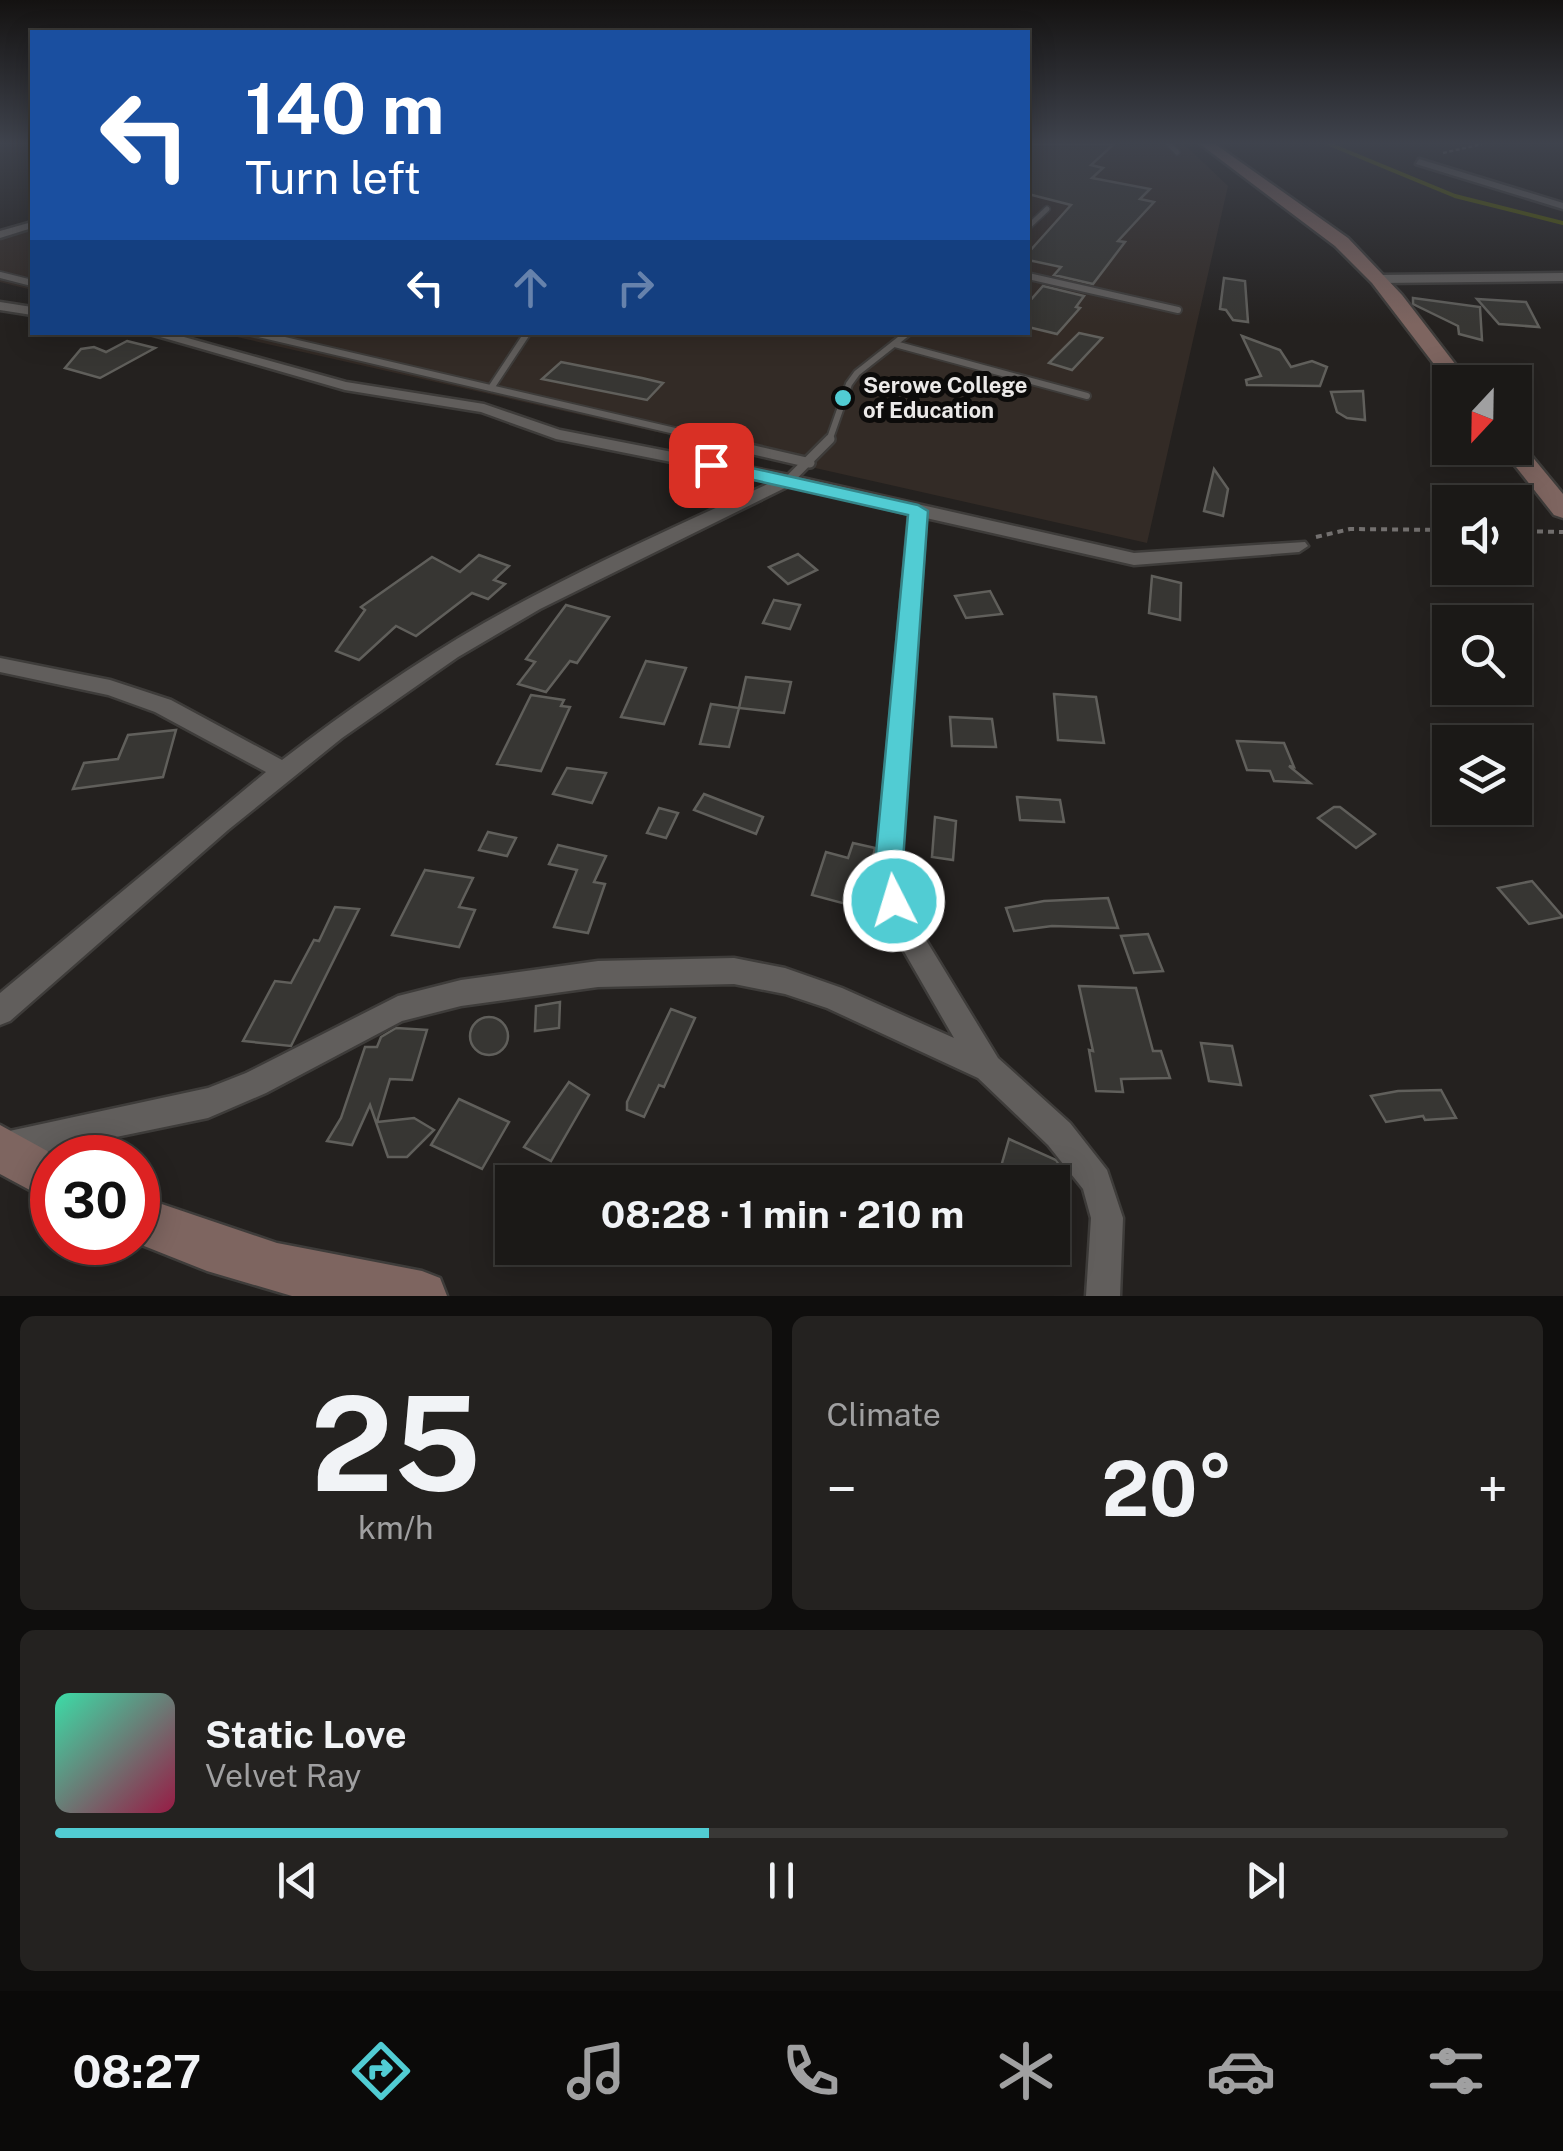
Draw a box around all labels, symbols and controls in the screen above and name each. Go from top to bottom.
text: 140 m [245,67,444,150]
icon: left [80,70,210,200]
text: Turn left [245,151,421,204]
icon: left [398,260,453,315]
icon: ahead [503,260,558,315]
icon: right [608,260,663,315]
north arrow [1432,365,1532,465]
map controls [1432,365,1532,825]
place label: Serowe College of Education [863,372,1028,423]
marker: Serowe College of Education [832,387,854,409]
pin [669,423,754,508]
icon: arrive [684,438,739,493]
button: sound [1432,485,1532,585]
button: search [1432,605,1532,705]
button: layers [1432,725,1532,825]
position arrow [842,849,946,953]
speed limit sign: 30 [30,1135,160,1265]
text: 08:28 · 1 min · 210 m [601,1192,964,1237]
text: 25 [311,1368,481,1520]
text: Climate [827,1396,941,1433]
text: 20° [1101,1445,1233,1533]
text: − [827,1457,857,1521]
text: + [1477,1457,1508,1521]
text: km/h [358,1509,433,1546]
text: Static Love [205,1712,407,1757]
text: Velvet Ray [205,1757,361,1794]
icon: previous [270,1853,325,1908]
icon: pause [754,1853,809,1908]
icon: next [1238,1853,1293,1908]
icon: directions [346,2036,416,2106]
icon: music [561,2036,631,2106]
icon: phone [776,2036,846,2106]
icon: climate [991,2036,1061,2106]
icon: car [1206,2036,1276,2106]
icon: filters [1421,2036,1491,2106]
text: 08:27 [72,2045,201,2098]

